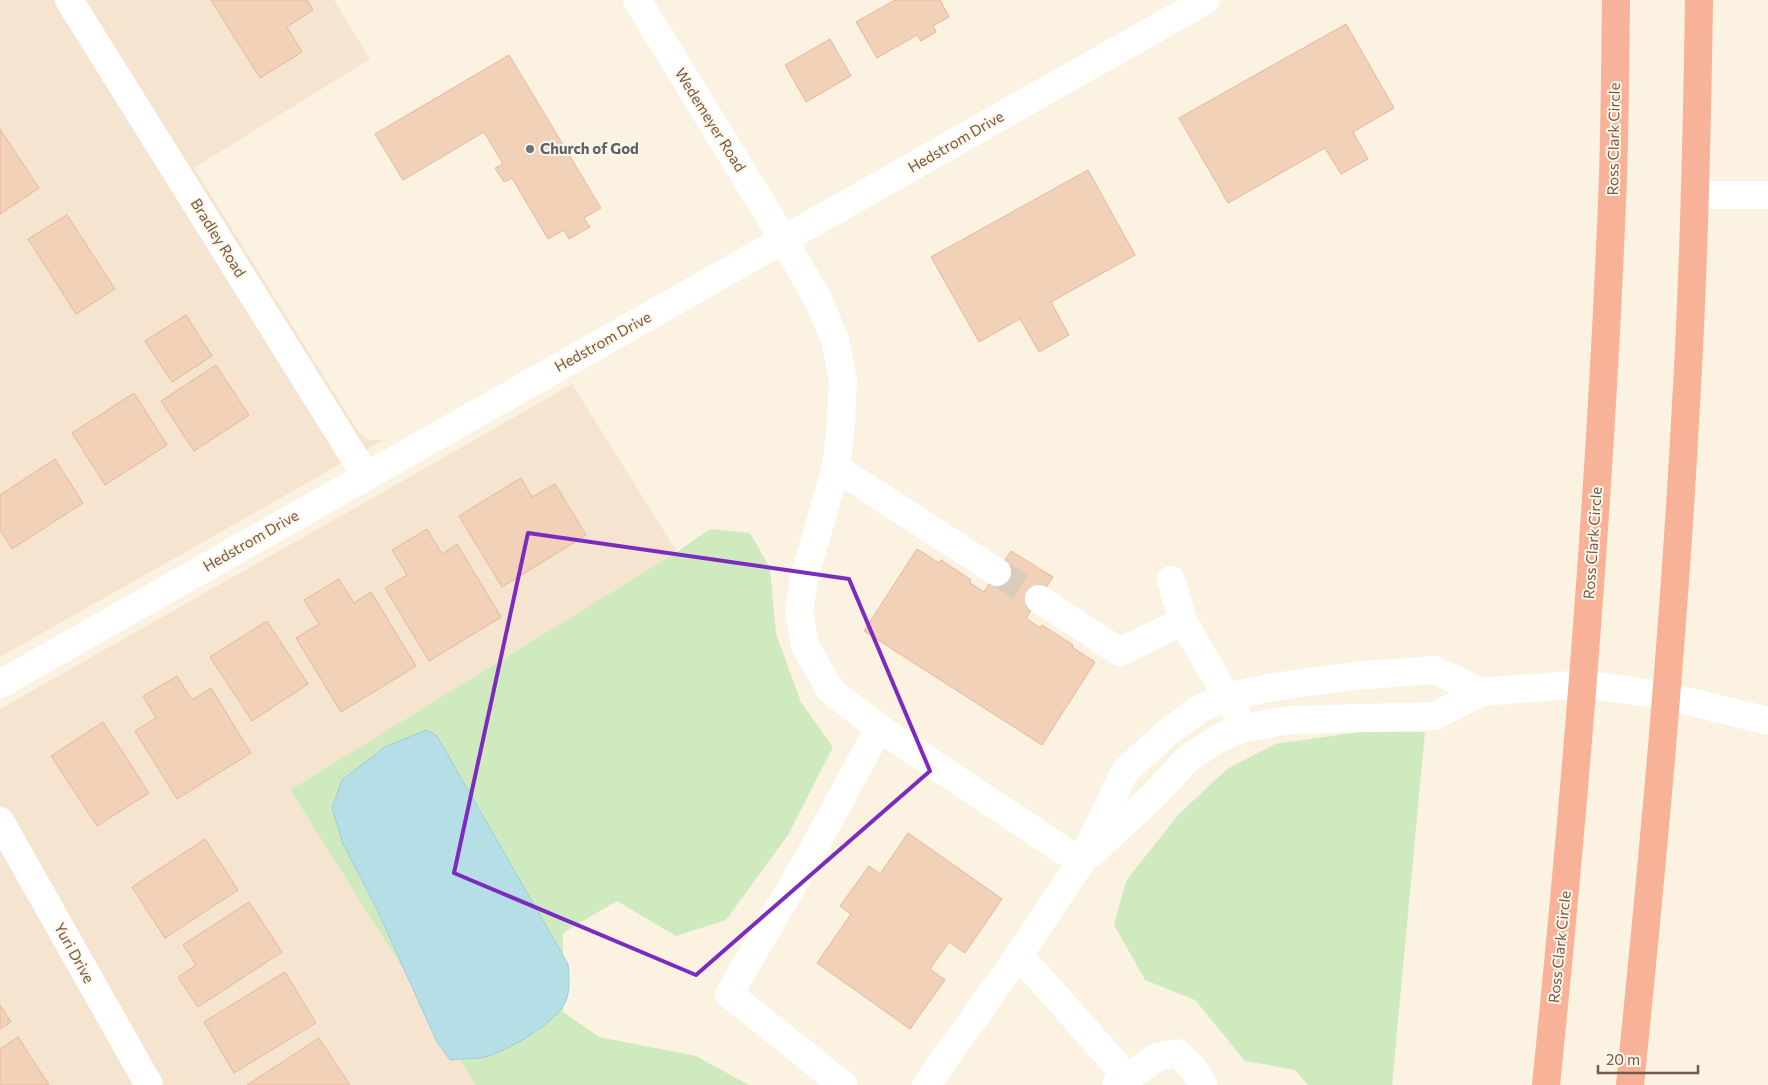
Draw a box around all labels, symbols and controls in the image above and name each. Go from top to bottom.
street label: Wedemeyer Road [672,64,750,175]
street label: Ross Clark Circle [1603,82,1623,196]
street label: Hedstrom Drive [904,106,1007,176]
place label: Church of God [540,139,639,157]
marker: Church of God [524,143,536,155]
street label: Bradley Road [188,195,250,280]
street label: Hedstrom Drive [551,307,654,375]
street label: Ross Clark Circle [1579,486,1605,600]
street label: Hedstrom Drive [199,505,302,575]
street label: Ross Clark Circle [1544,890,1574,1004]
street label: Yuri Drive [51,919,99,986]
scale bar [1598,1042,1698,1074]
text: 20 m [1606,1050,1640,1068]

